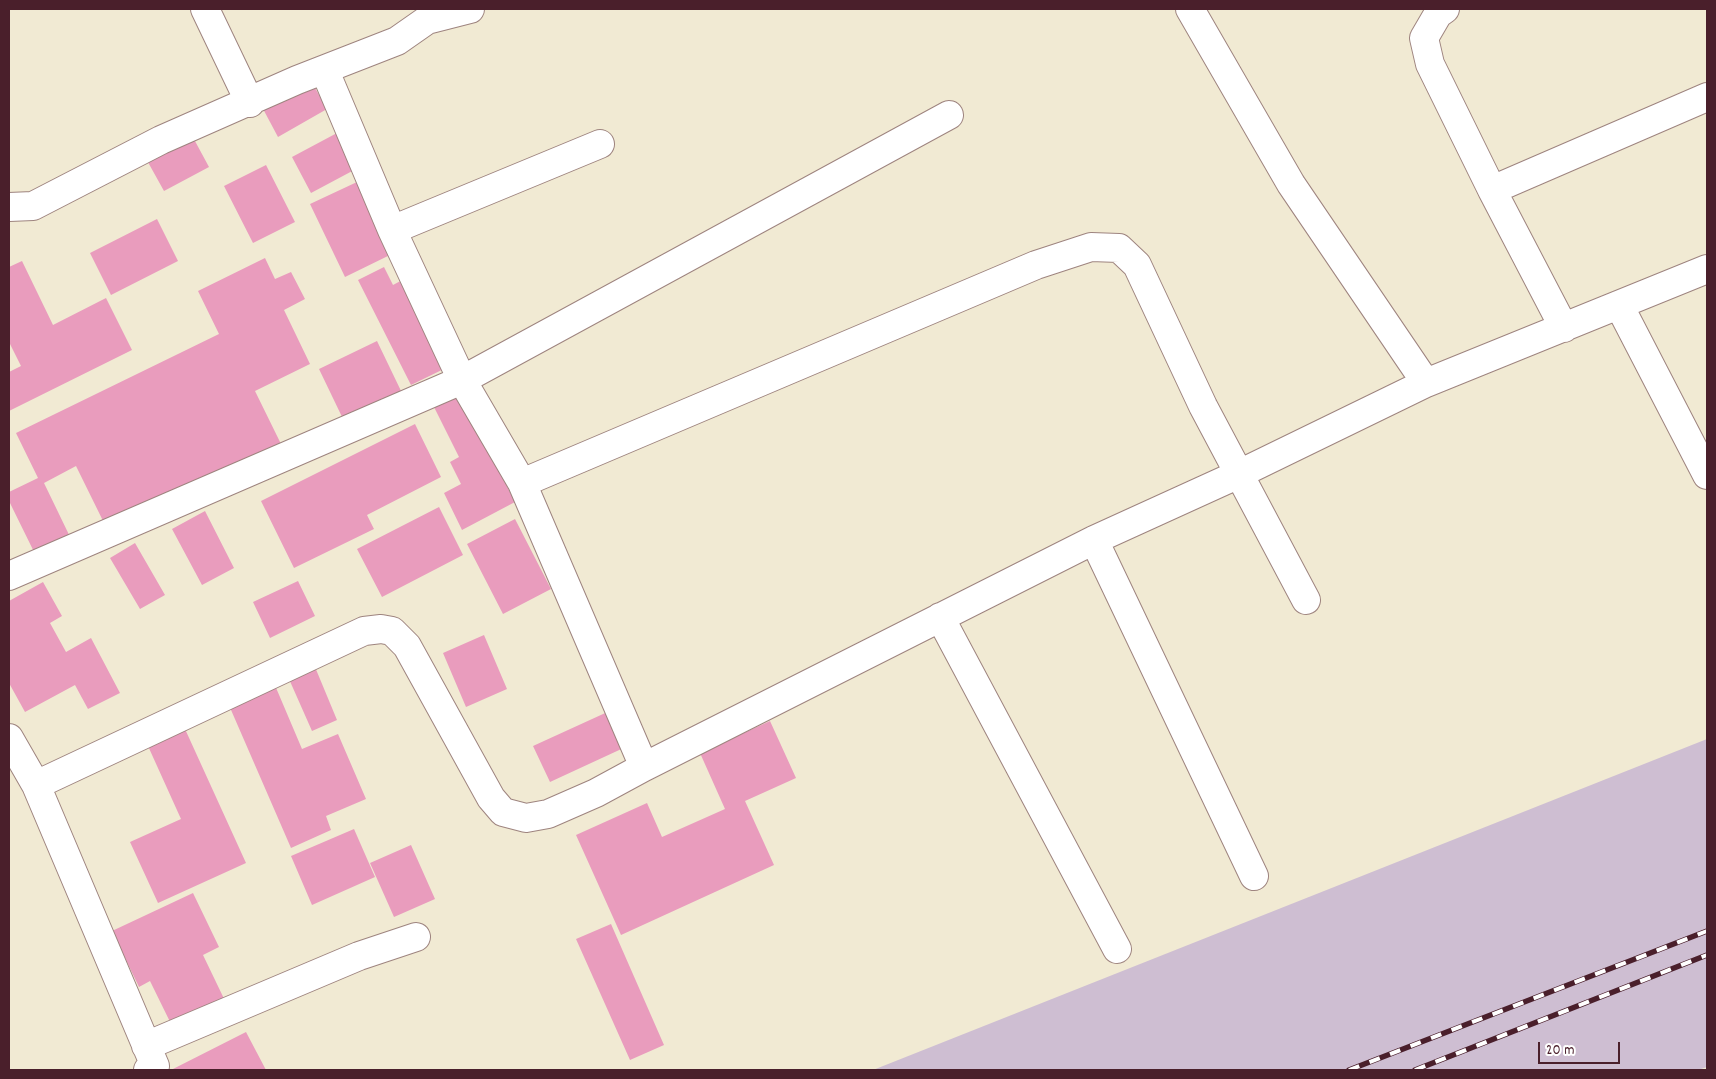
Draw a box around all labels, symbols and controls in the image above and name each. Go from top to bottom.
scale bar [1541,1032,1624,1064]
text: 20 m [1546,1040,1574,1062]

